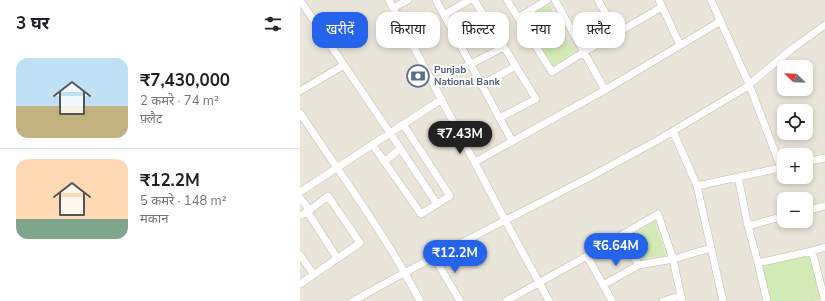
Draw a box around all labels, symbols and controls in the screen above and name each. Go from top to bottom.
text: 3 घर [16,12,49,35]
chip: खरीदें [312,12,368,48]
chip: किराया [376,12,440,48]
chip: फ़िल्टर [448,12,509,48]
chip: नया [517,12,565,48]
chip: फ़्लैट [573,12,625,48]
icon: filters [262,13,284,35]
north arrow [777,60,813,96]
map controls [777,60,813,228]
bank icon: Punjab National Bank [405,63,431,89]
place label: Punjab National Bank [434,63,501,89]
text: ₹7,430,000 [140,69,230,92]
icon: home [48,74,96,122]
text: 2 कमरे · 74 m² [140,92,219,110]
button: locate [777,104,813,140]
text: फ़्लैट [140,110,163,128]
pin: ₹7.43M [427,121,493,155]
text: ₹7.43M [437,125,483,143]
button: + [777,148,813,184]
text: ₹12.2M [140,169,200,192]
icon: home [48,175,96,223]
text: 5 कमरे · 148 m² [140,192,227,210]
button: − [777,192,813,228]
text: मकान [140,210,168,228]
pin: ₹6.64M [583,233,649,267]
text: ₹6.64M [593,237,639,255]
pin: ₹12.2M [422,240,488,274]
text: ₹12.2M [432,244,478,262]

